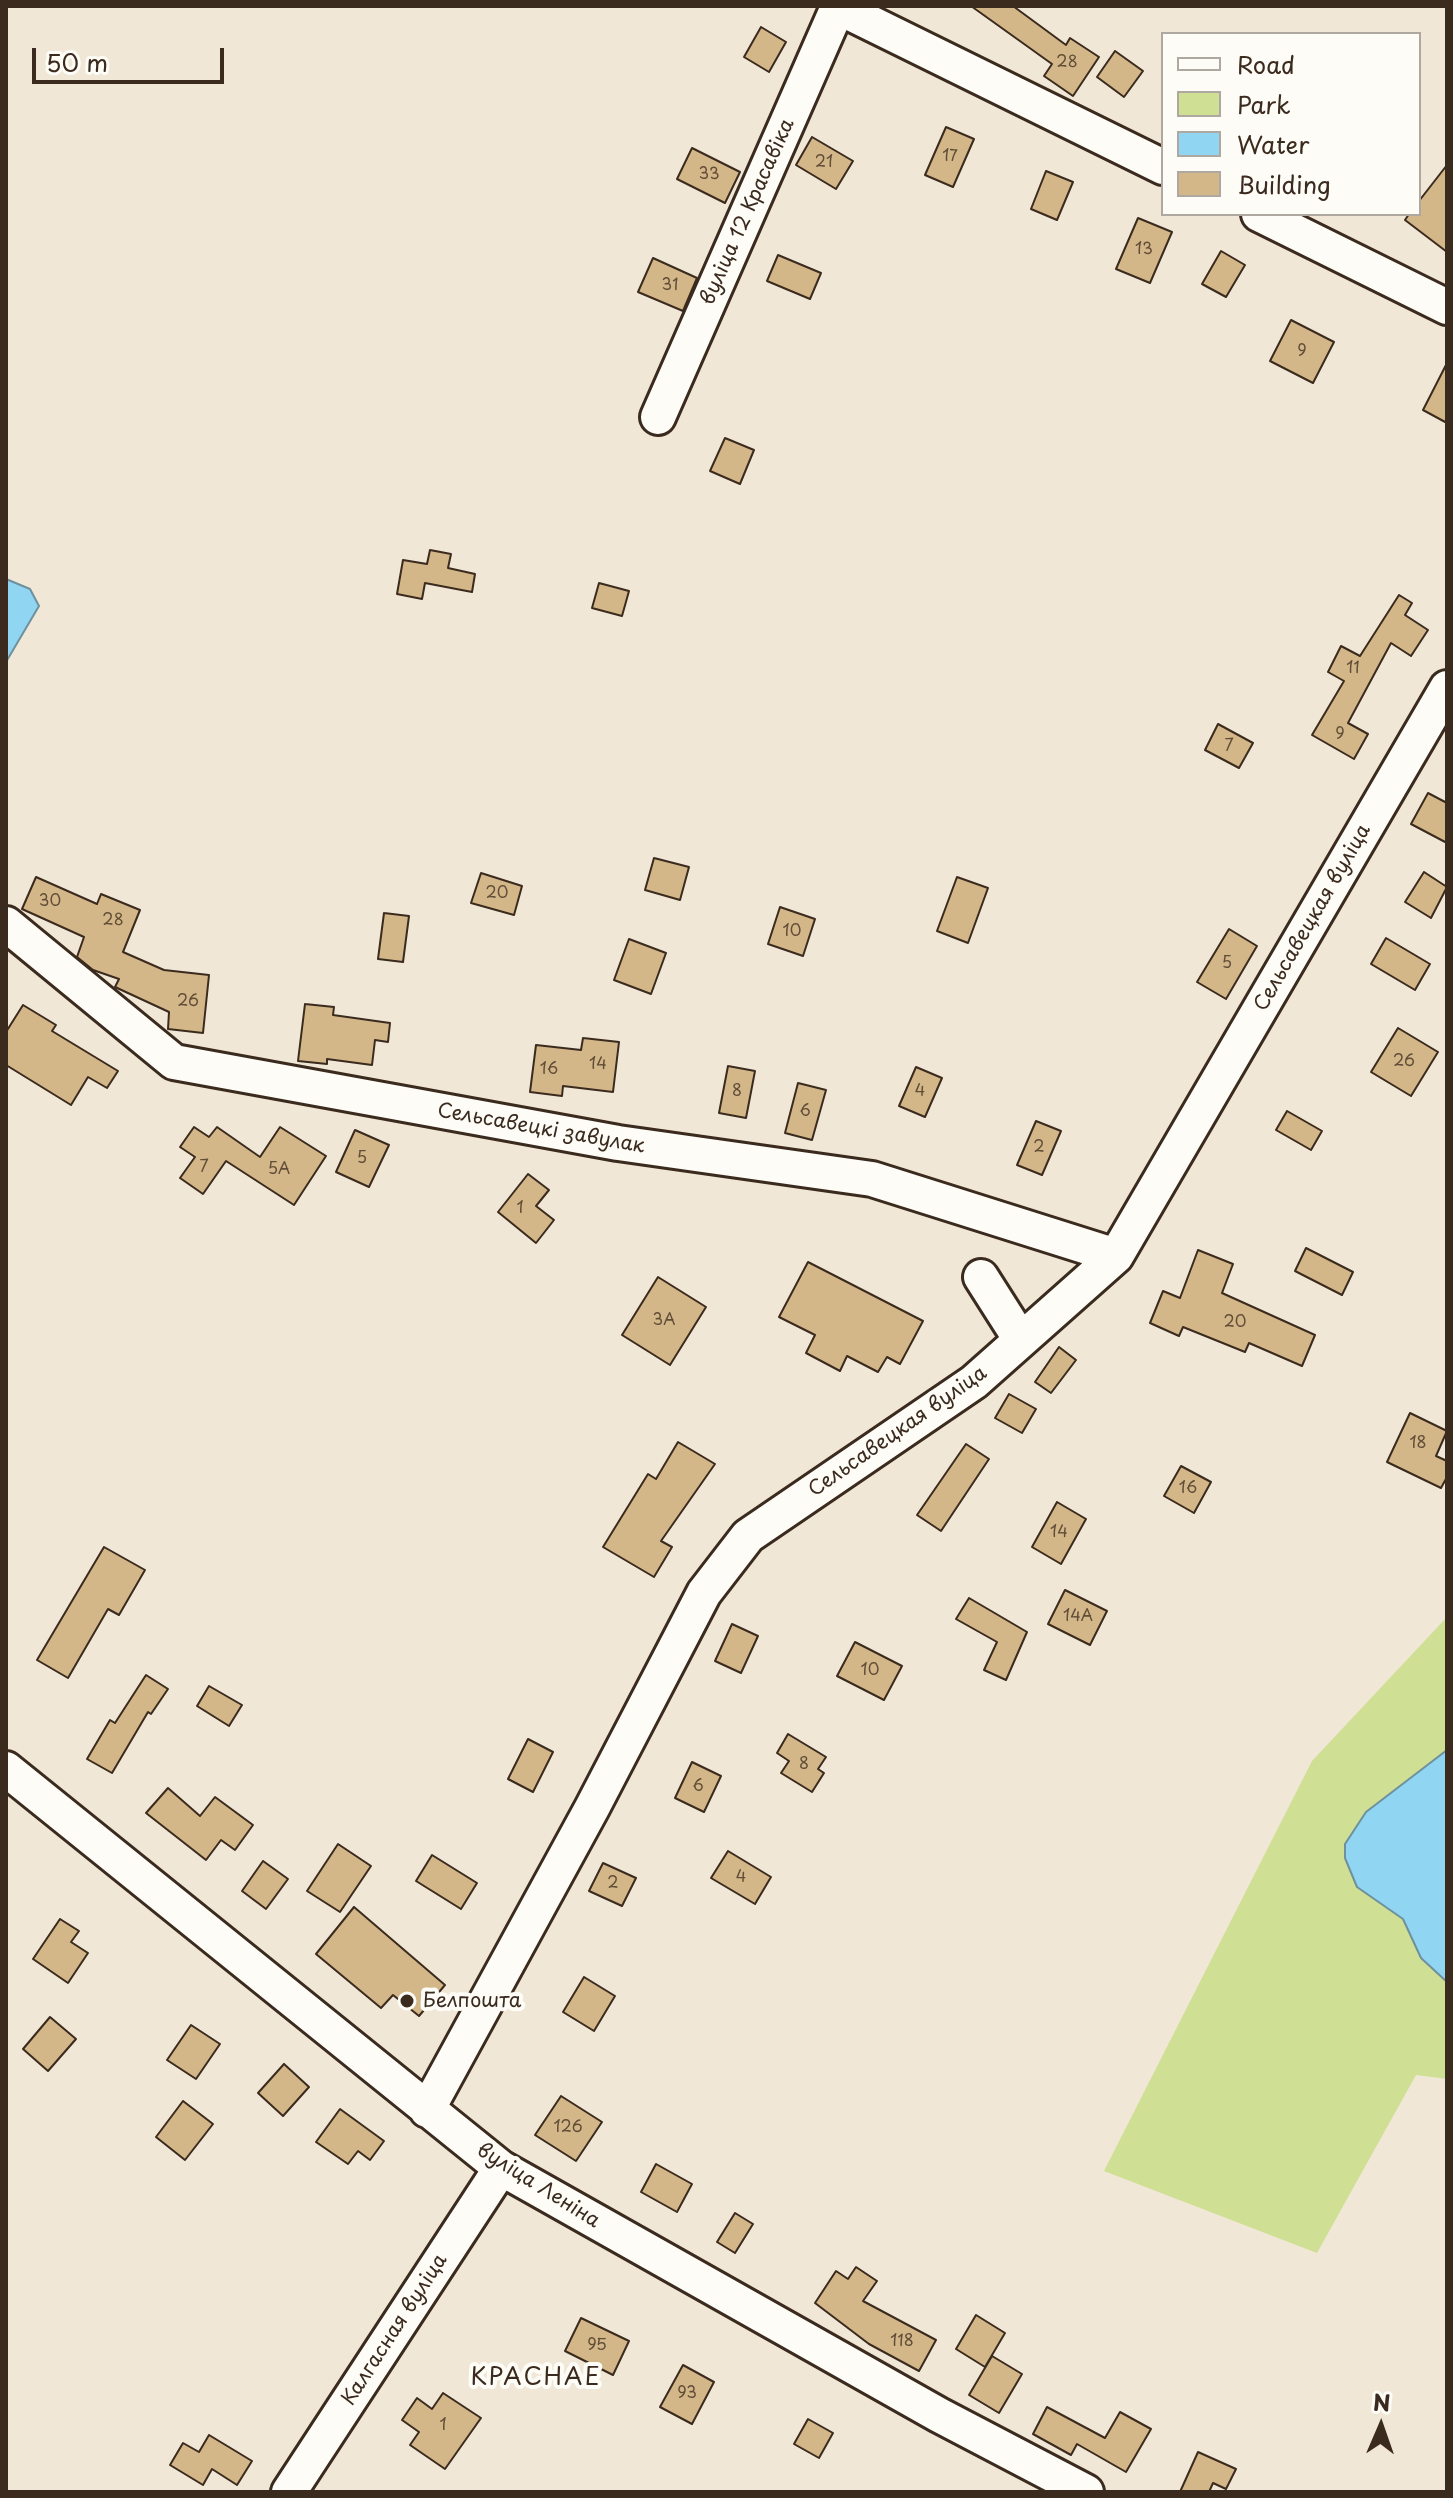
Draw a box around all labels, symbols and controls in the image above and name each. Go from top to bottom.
scale bar [36,32,228,82]
legend [1161,32,1421,216]
text: 50 m [46,44,108,80]
text: Road [1237,46,1295,82]
house number: 28 [1056,53,1078,73]
text: Park [1237,86,1291,122]
street label: вуліца 12 Красавіка [696,115,800,309]
text: Water [1237,126,1309,162]
house number: 17 [942,147,958,167]
house number: 21 [815,153,833,173]
house number: 33 [698,165,720,185]
text: Building [1237,166,1331,202]
house number: 13 [1135,240,1153,260]
house number: 31 [662,276,678,296]
house number: 9 [1297,342,1307,362]
house number: 11 [1346,659,1360,679]
house number: 9 [1335,725,1345,745]
house number: 7 [1224,737,1234,757]
street label: Сельсавецкая вуліца [1250,820,1376,1016]
house number: 20 [486,884,508,904]
house number: 30 [39,892,61,912]
house number: 28 [102,911,124,931]
house number: 10 [783,922,801,942]
house number: 5 [1222,954,1232,974]
house number: 26 [177,992,199,1012]
house number: 26 [1393,1052,1415,1072]
house number: 14 [589,1055,607,1075]
house number: 16 [540,1060,558,1080]
house number: 8 [732,1082,742,1102]
house number: 4 [915,1082,925,1102]
street label: Сельсавецкі завулак [435,1099,647,1159]
house number: 6 [799,1102,811,1122]
house number: 2 [1033,1138,1045,1158]
house number: 5 [357,1149,367,1169]
house number: 7 [199,1158,209,1178]
house number: 5А [268,1160,290,1180]
house number: 1 [516,1199,524,1219]
house number: 3А [653,1311,675,1331]
house number: 20 [1224,1313,1246,1333]
street label: Сельсавецкая вуліца [804,1361,992,1503]
house number: 18 [1409,1434,1427,1454]
house number: 16 [1179,1479,1197,1499]
house number: 14 [1050,1523,1068,1543]
house number: 14А [1063,1607,1093,1627]
house number: 10 [861,1661,879,1681]
house number: 8 [799,1755,809,1775]
house number: 6 [692,1777,704,1797]
house number: 4 [736,1868,746,1888]
house number: 2 [607,1874,619,1894]
place label: Белпошта [423,1989,521,2013]
marker: Белпошта [398,1992,416,2010]
house number: 126 [553,2118,583,2138]
street label: вуліца Леніна [472,2139,604,2233]
street label: Калгасная вуліца [337,2250,453,2410]
house number: 118 [890,2332,914,2352]
house number: 95 [587,2336,607,2356]
district label: КРАСНАЕ [470,2364,602,2392]
house number: 93 [677,2384,697,2404]
text: N [1373,2385,1391,2418]
north arrow [1341,2386,1421,2466]
house number: 1 [439,2416,447,2436]

